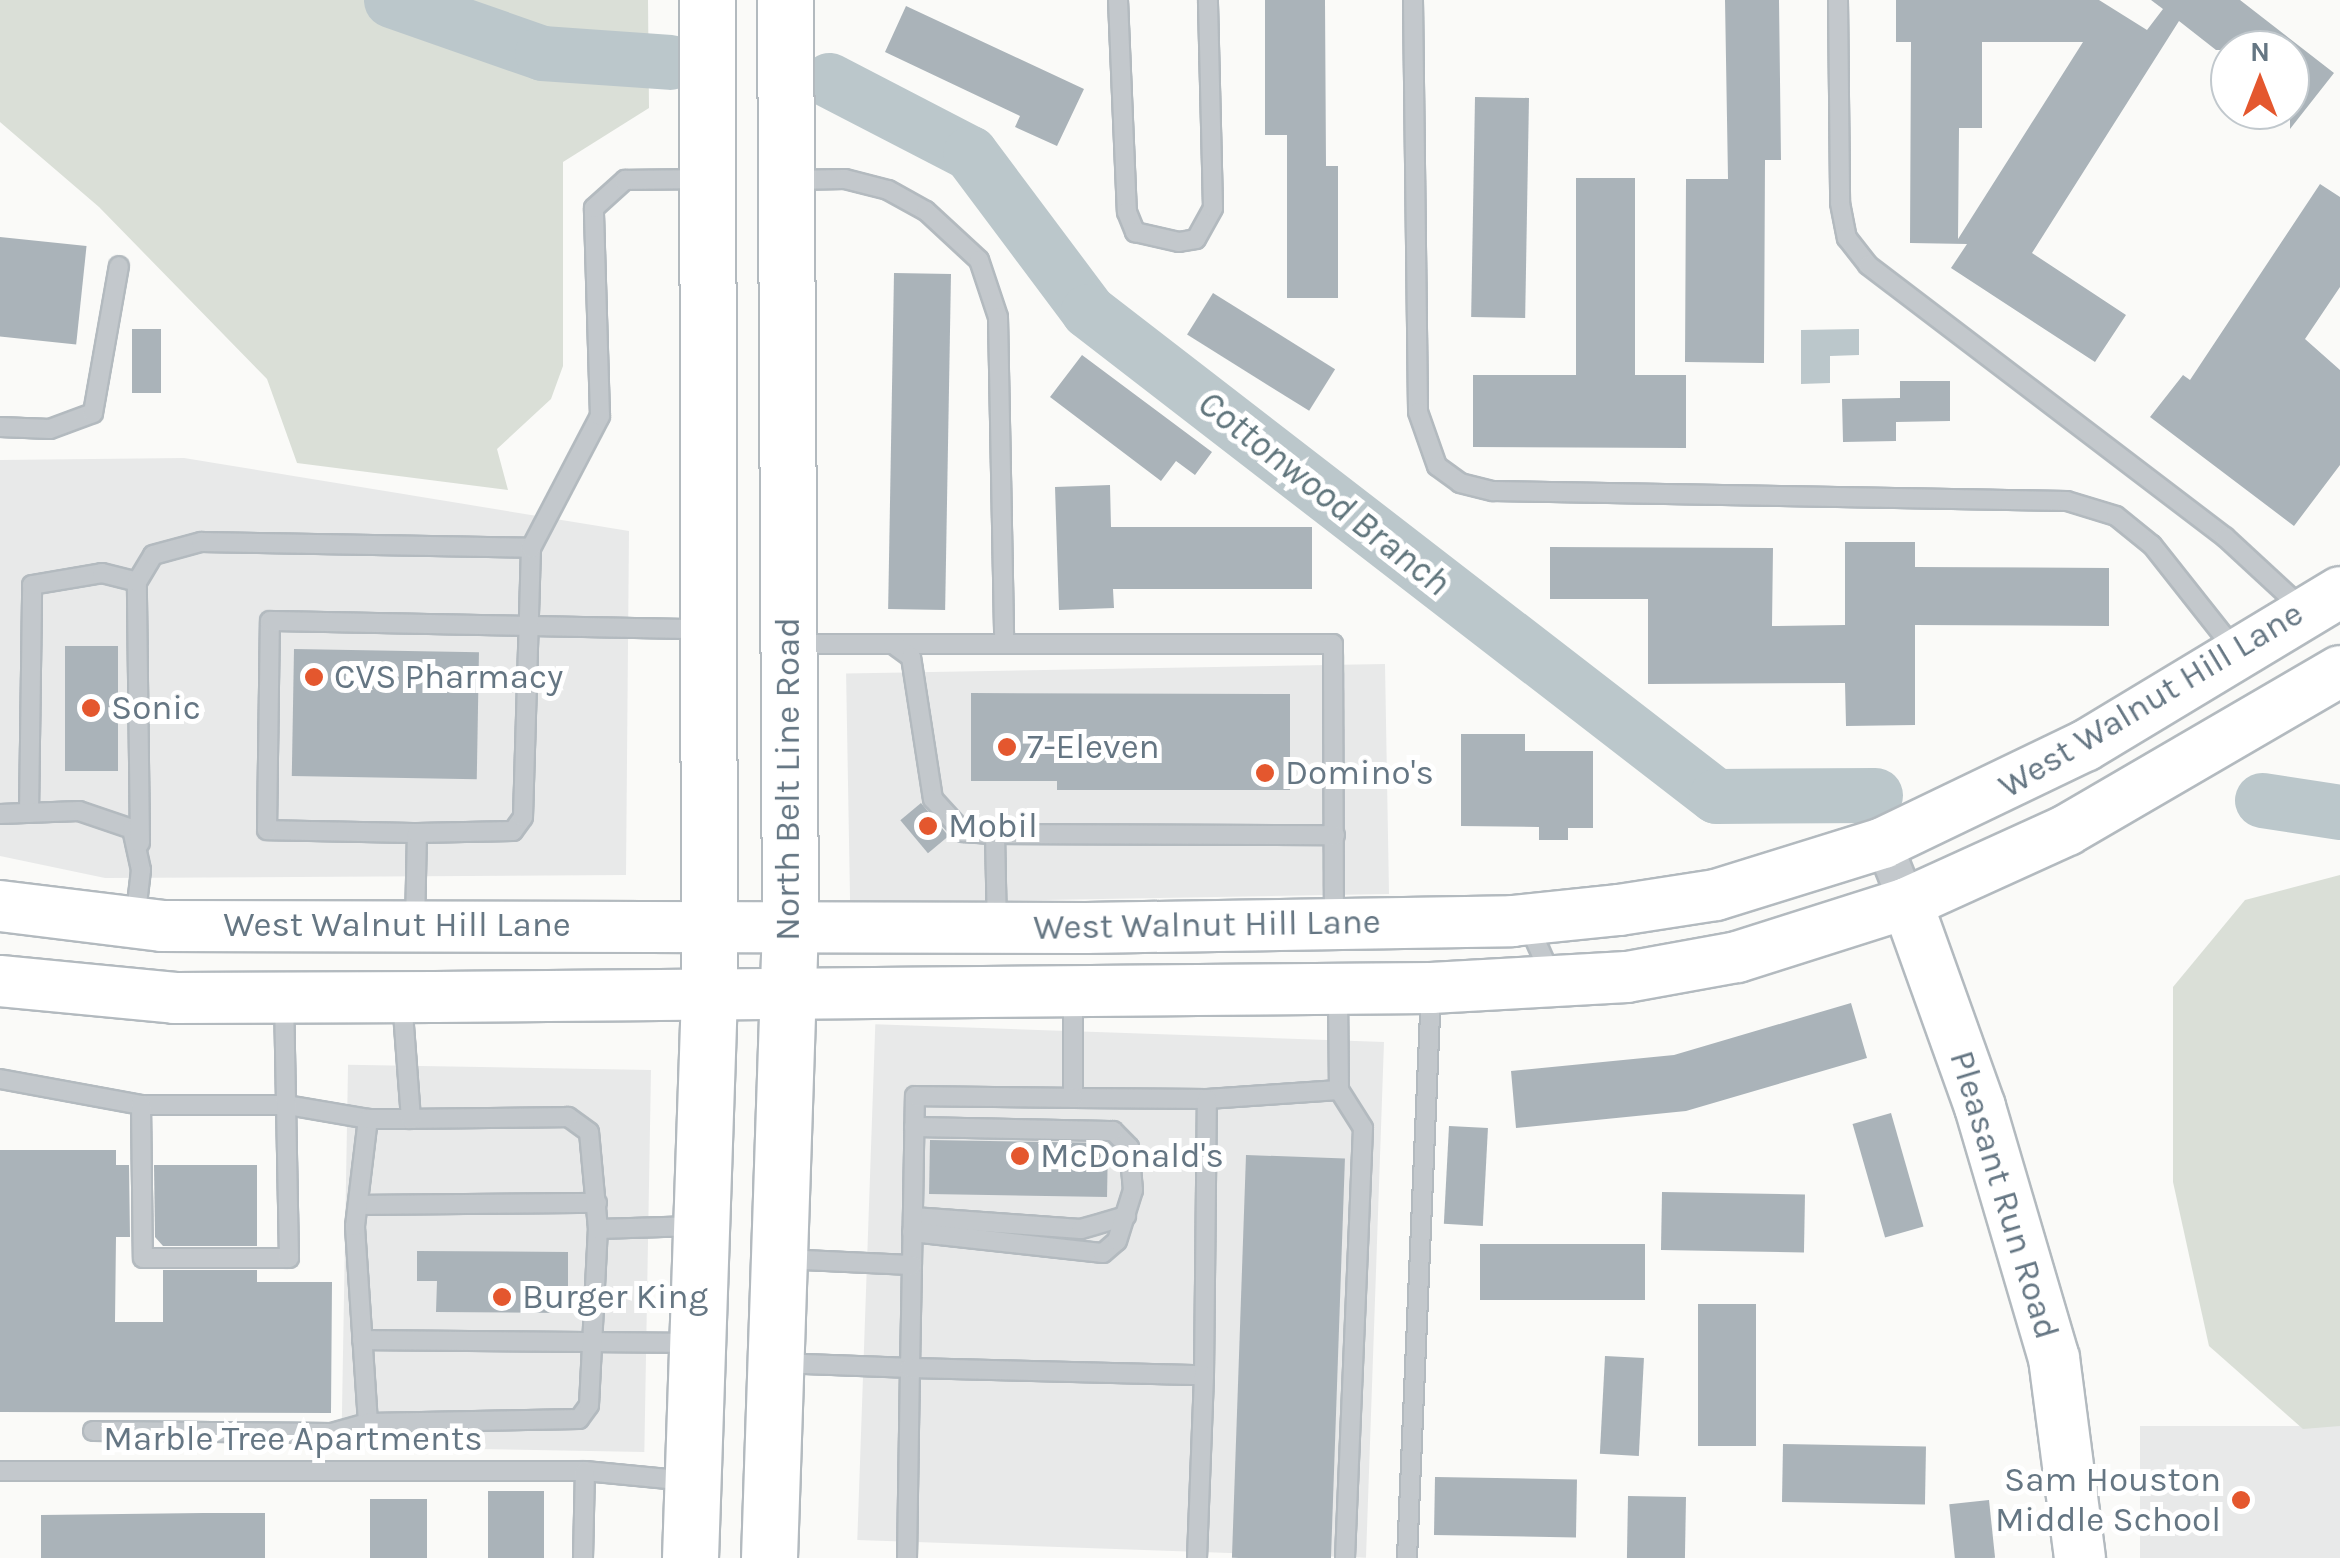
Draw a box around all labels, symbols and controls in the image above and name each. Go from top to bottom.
north arrow [2210,30,2310,130]
text: N [2250,35,2270,68]
water label: Cottonwood Branch [1189,380,1459,606]
street label: West Walnut Hill Lane [1991,593,2311,807]
street label: North Belt Line Road [767,617,809,941]
place label: CVS Pharmacy [334,656,563,698]
marker: CVS Pharmacy [303,666,325,688]
place label: Sonic [111,687,201,729]
marker: Sonic [80,697,102,719]
place label: 7-Eleven [1027,726,1160,768]
marker: 7-Eleven [996,736,1018,758]
place label: Domino's [1285,752,1434,794]
marker: Domino's [1254,762,1276,784]
place label: Mobil [948,805,1038,847]
marker: Mobil [917,815,939,837]
street label: West Walnut Hill Lane [1033,901,1381,949]
street label: West Walnut Hill Lane [223,904,571,946]
street label: Pleasant Run Road [1940,1046,2068,1344]
place label: McDonald's [1040,1135,1224,1177]
marker: McDonald's [1009,1145,1031,1167]
place label: Burger King [522,1276,708,1318]
marker: Burger King [491,1286,513,1308]
street label: Marble Tree Apartments [103,1418,483,1460]
place label: Sam Houston Middle School [1995,1459,2221,1541]
marker: Sam Houston Middle School [2230,1489,2252,1511]

